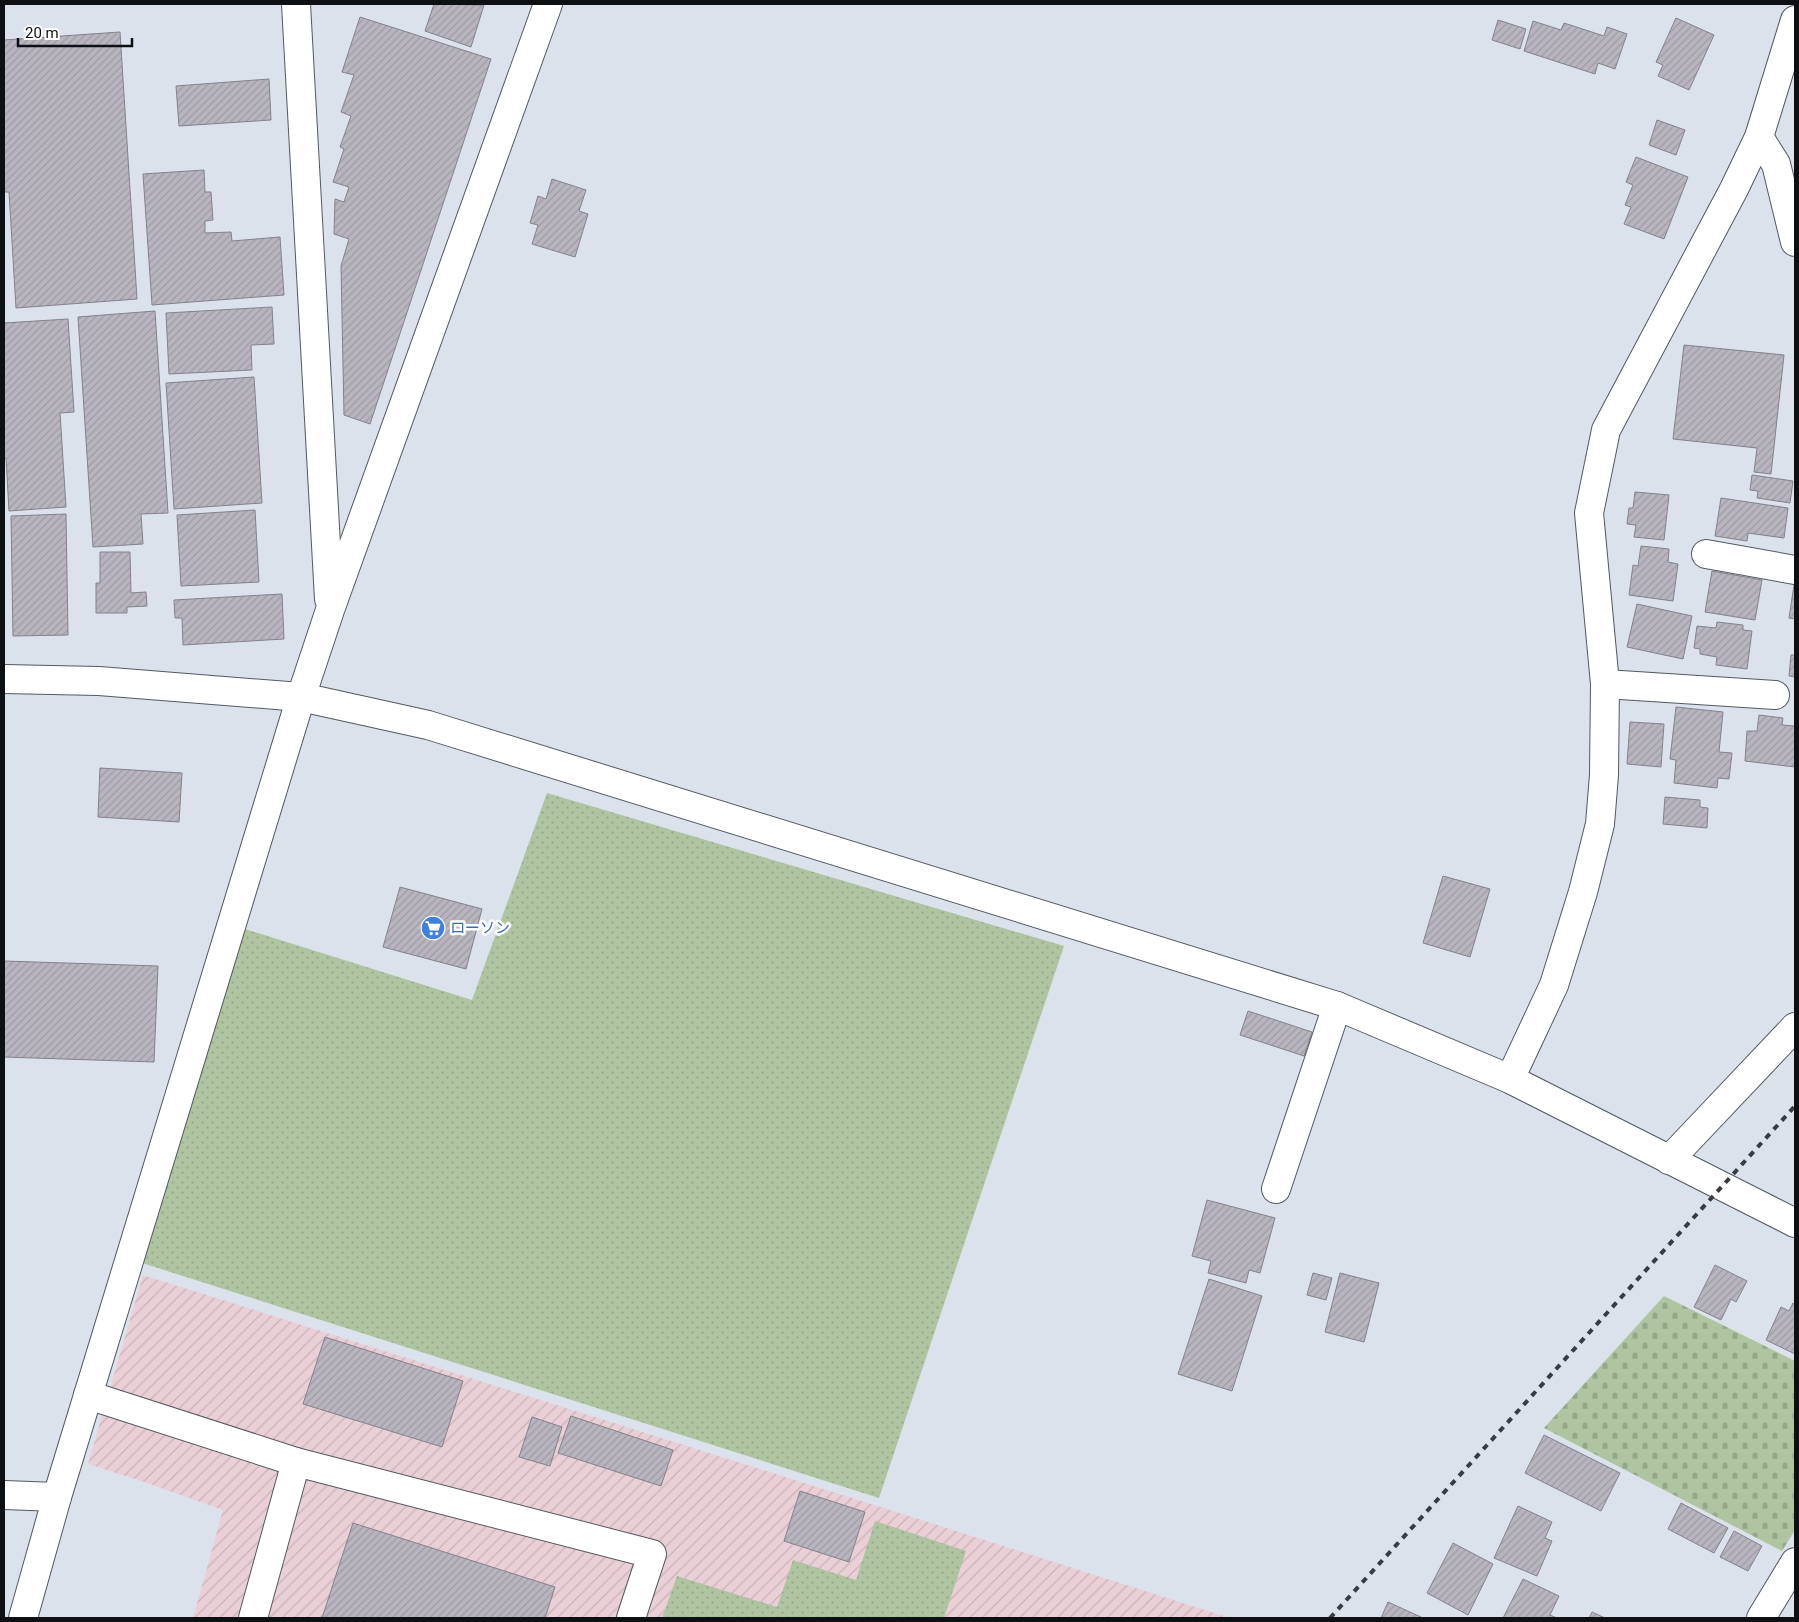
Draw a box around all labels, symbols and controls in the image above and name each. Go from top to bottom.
scale bar [18,15,131,47]
text: 20 m [25,24,59,42]
supermarket icon: ローソン [420,915,446,941]
place label: ローソン [450,919,510,937]

